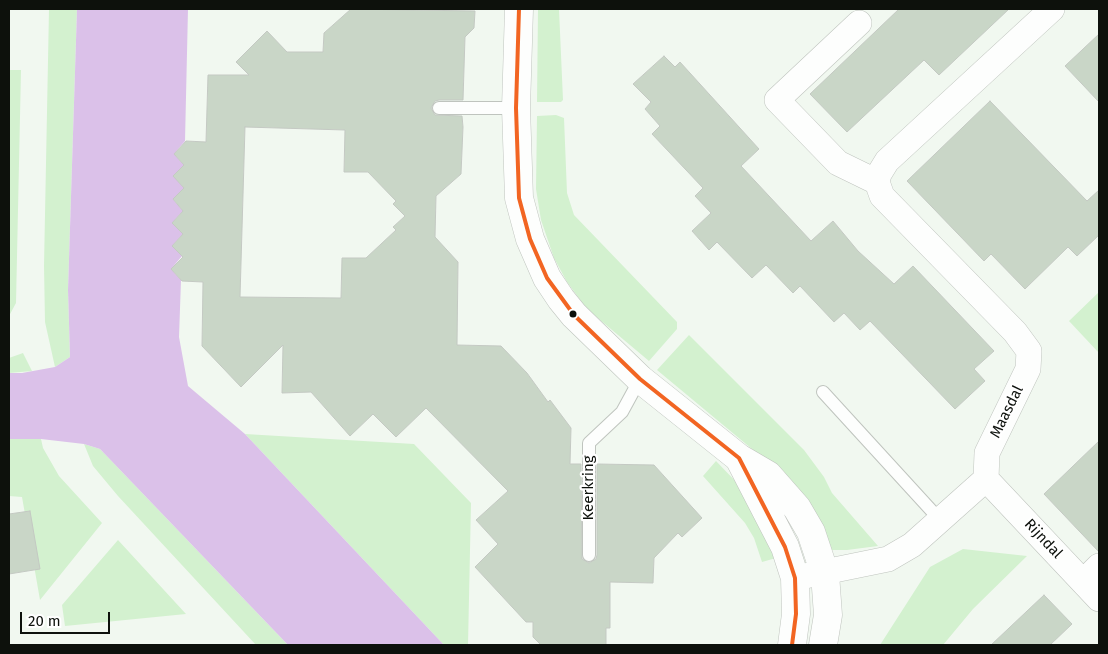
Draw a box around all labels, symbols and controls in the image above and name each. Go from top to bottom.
unlabelled marker [568,309,578,319]
street label: Maasdal [987,383,1027,441]
street label: Keerkring [580,455,598,521]
street label: Rijndal [1020,515,1066,563]
scale bar [22,602,112,634]
text: 20 m [28,612,61,630]

